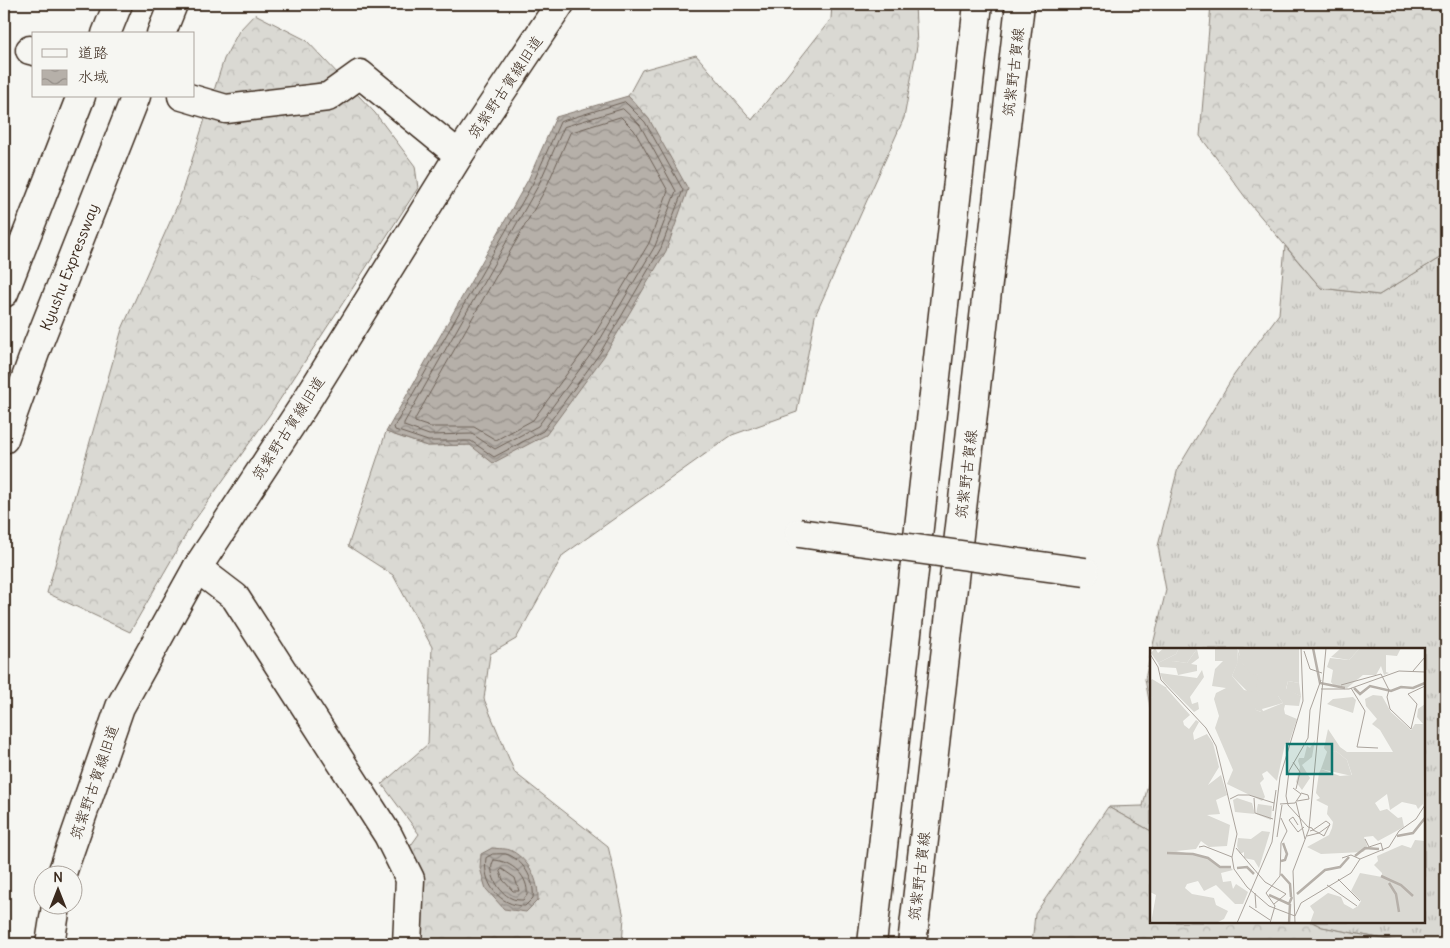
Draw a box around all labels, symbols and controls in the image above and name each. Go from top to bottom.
street label: 筑紫野古賀線 [998,26,1028,118]
legend [32,32,195,98]
street label: 筑紫野古賀線旧道 [464,32,546,142]
text: 道路 [78,43,108,62]
text: 水域 [78,67,108,86]
street label: Kyushu Expressway [35,200,102,333]
street label: 筑紫野古賀線旧道 [247,372,329,484]
street label: 筑紫野古賀線 [951,428,981,520]
inset map [1150,648,1425,923]
street label: 筑紫野古賀線旧道 [65,722,123,842]
street label: 筑紫野古賀線 [904,830,934,922]
north arrow [32,866,82,916]
text: N [53,868,63,886]

